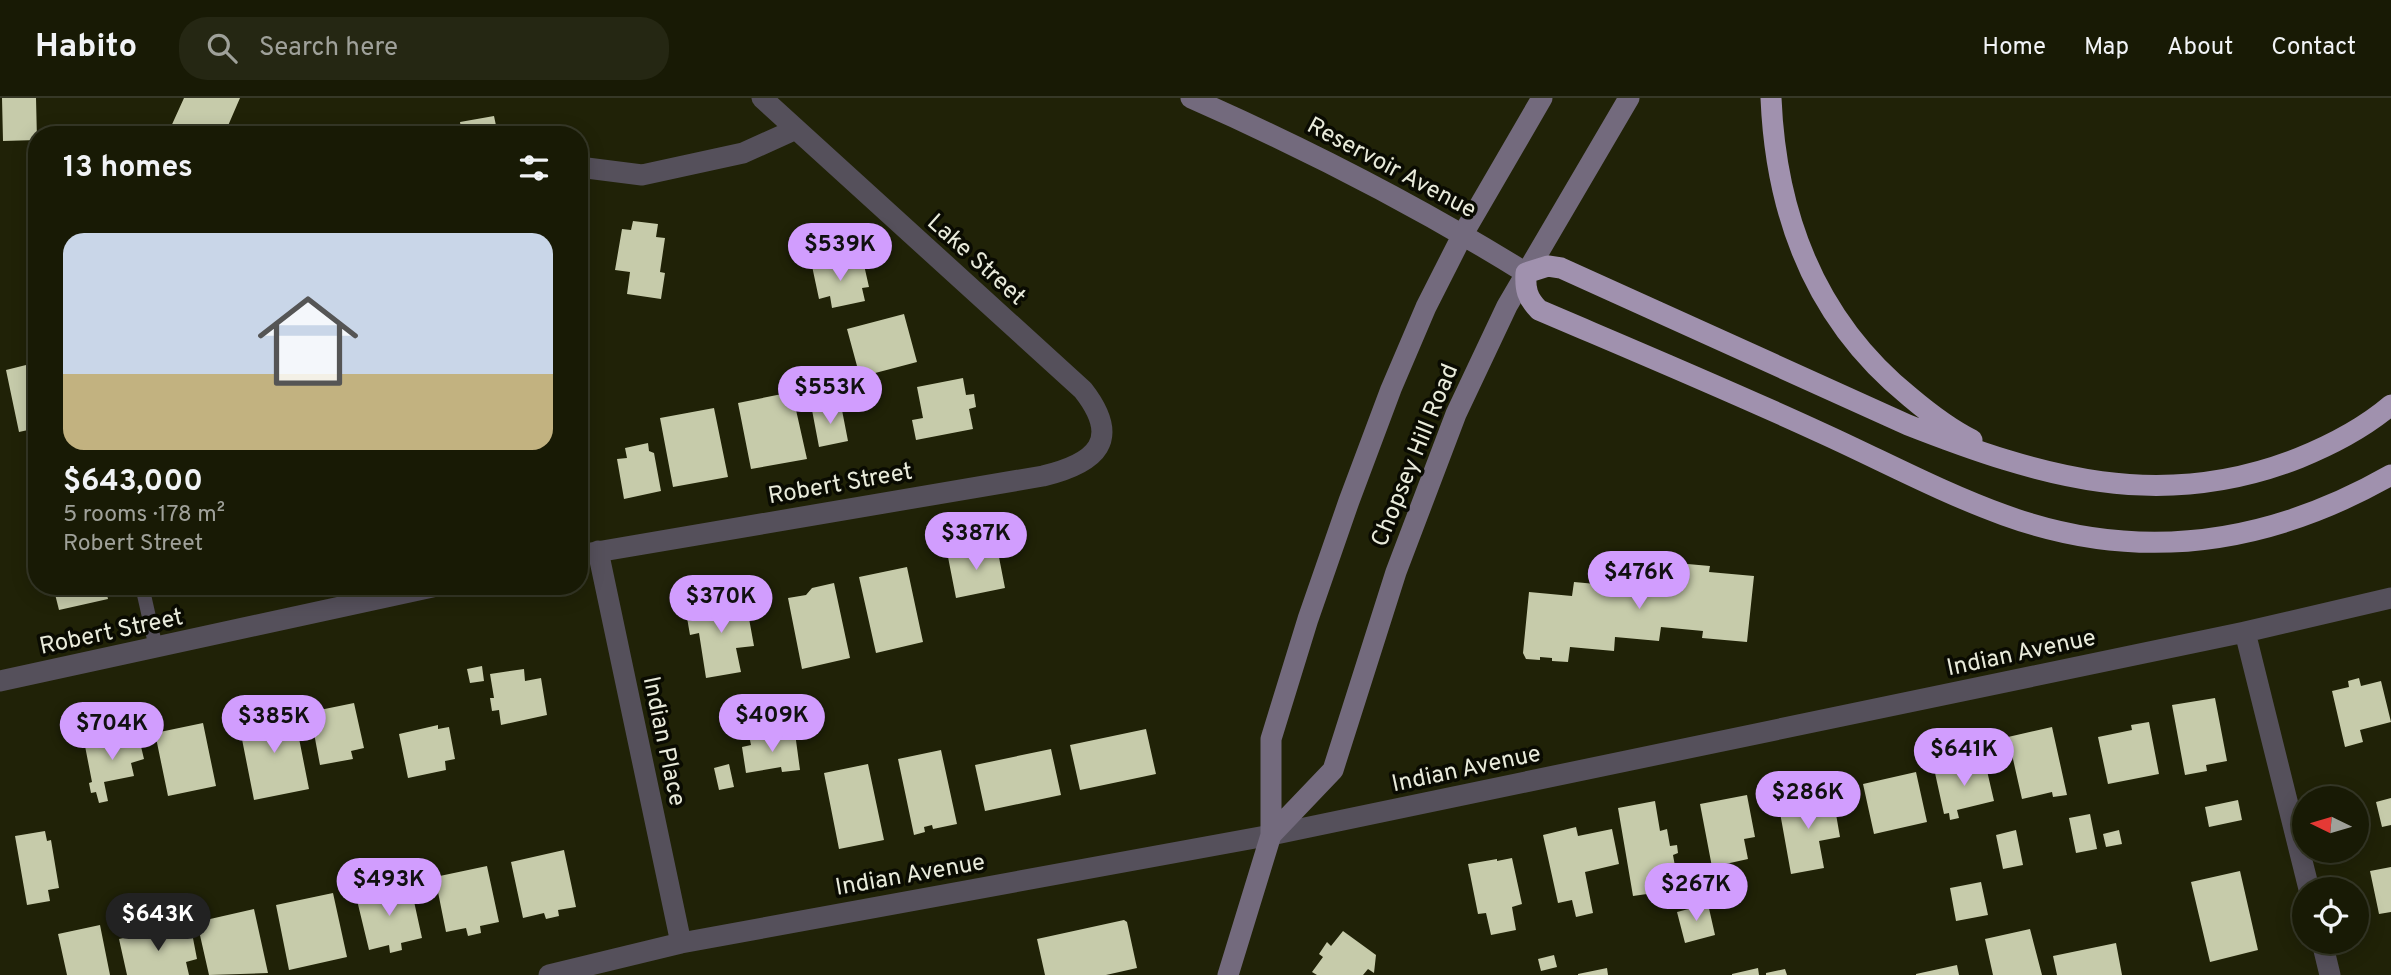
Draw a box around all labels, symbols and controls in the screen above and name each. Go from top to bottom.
search box [179,17,669,80]
text: Habito [35,27,137,69]
icon: search [203,29,241,67]
text: Search here [259,32,398,65]
text: Home [1982,33,2046,63]
text: Map [2084,33,2129,63]
text: About [2167,33,2233,63]
text: Contact [2271,33,2356,63]
street label: Reservoir Avenue [1301,111,1481,226]
icon: filters [515,149,553,187]
text: 13 homes [63,150,193,187]
street label: Lake Street [920,208,1031,313]
pin: $539K [791,223,889,283]
text: $539K [804,231,876,260]
icon: home [245,278,371,404]
street label: Chopsey Hill Road [1366,360,1466,552]
pin: $553K [781,366,879,426]
text: $553K [794,374,866,403]
street label: Robert Street [766,457,915,512]
text: $643,000 [63,464,203,501]
text: 5 rooms · 178 m² [63,501,225,530]
pin: $387K [927,512,1025,572]
text: $387K [941,520,1011,549]
text: Robert Street [63,530,203,559]
pin: $476K [1590,552,1688,611]
text: $476K [1604,559,1674,588]
pin: $370K [672,575,770,635]
text: $370K [685,583,757,612]
street label: Robert Street [37,603,186,663]
street label: Indian Avenue [1944,624,2099,684]
street label: Indian Place [635,674,691,809]
pin: $409K [723,694,821,754]
pin: $385K [225,696,323,755]
pin: $704K [63,702,161,762]
text: $409K [735,702,809,731]
text: $385K [238,703,310,732]
text: $704K [76,710,148,739]
pin: $641K [1915,728,2013,788]
text: $641K [1930,736,1998,765]
street label: Indian Avenue [1389,740,1544,800]
pin: $286K [1759,772,1857,831]
text: $286K [1772,779,1844,808]
north arrow [2292,786,2370,863]
map controls [2292,786,2369,954]
street label: Indian Avenue [833,848,988,904]
pin: $493K [340,858,438,918]
pin: $267K [1647,864,1745,923]
text: $493K [353,866,425,895]
text: $267K [1661,871,1731,900]
button: locate [2292,877,2369,954]
pin: $643K [109,894,207,953]
text: $643K [122,901,194,930]

